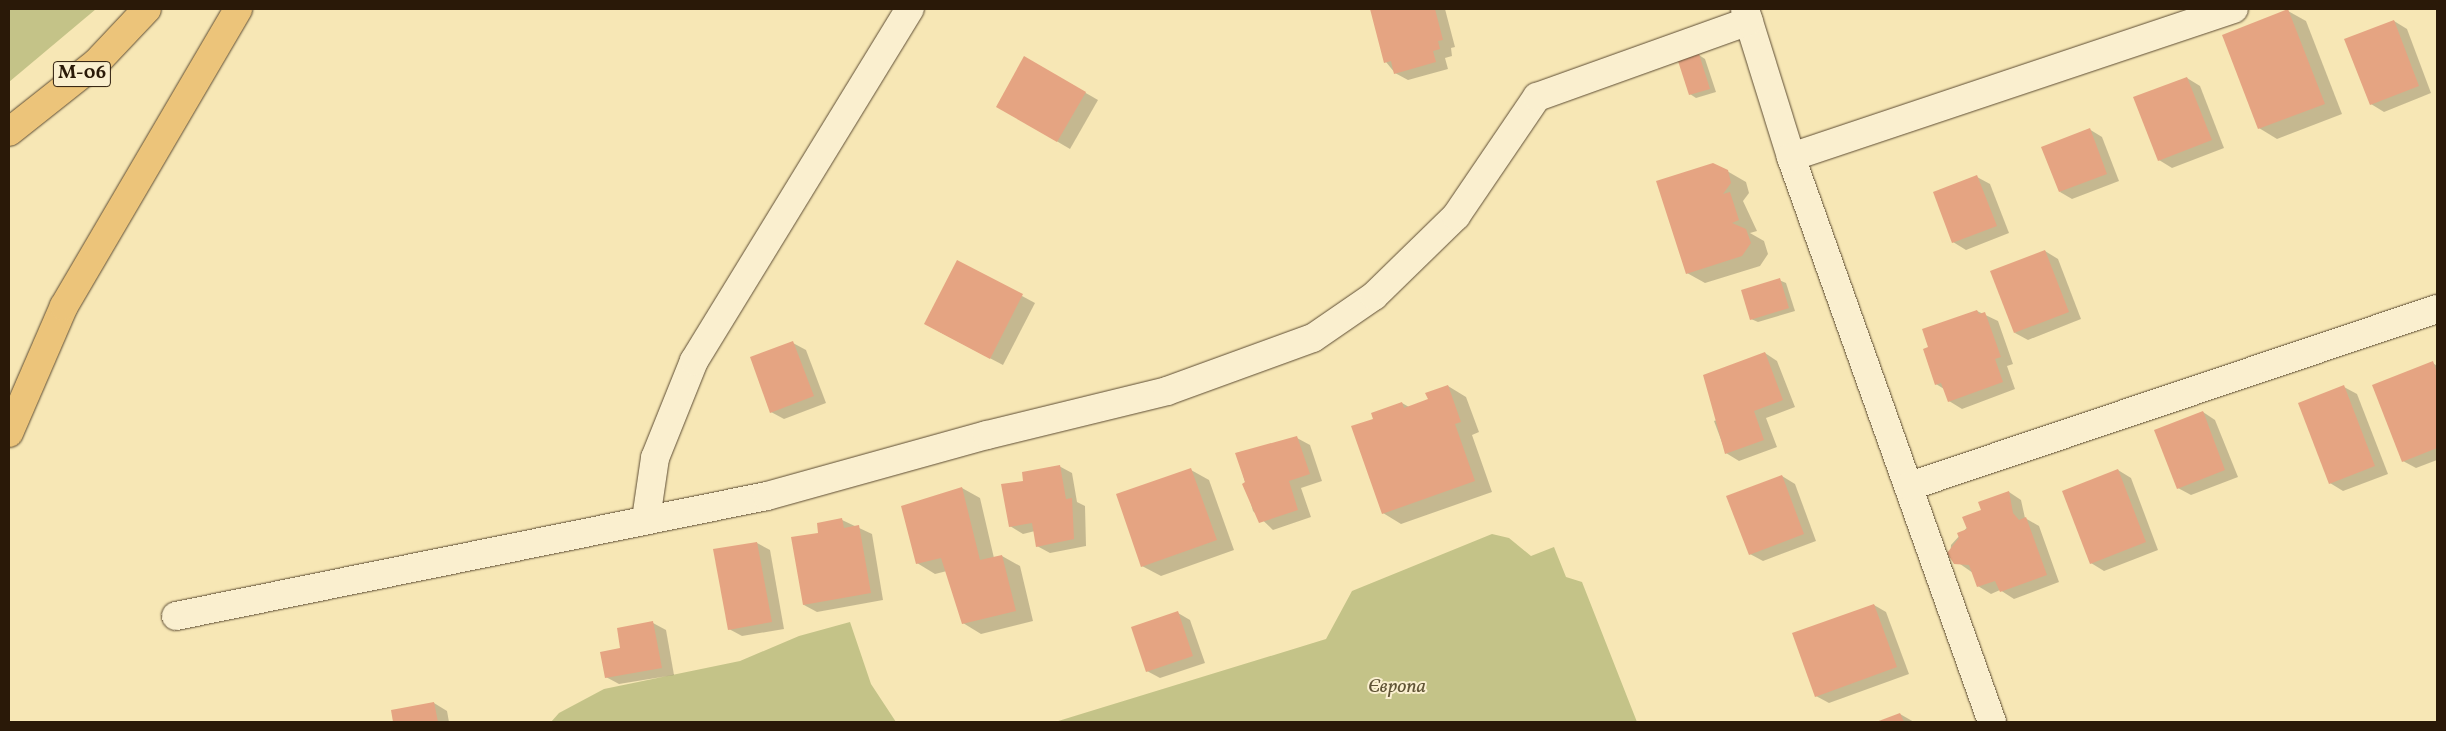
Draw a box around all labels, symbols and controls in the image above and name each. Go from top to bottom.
road number: М-06 [52,58,112,90]
park label: Європа [1368,675,1426,699]

